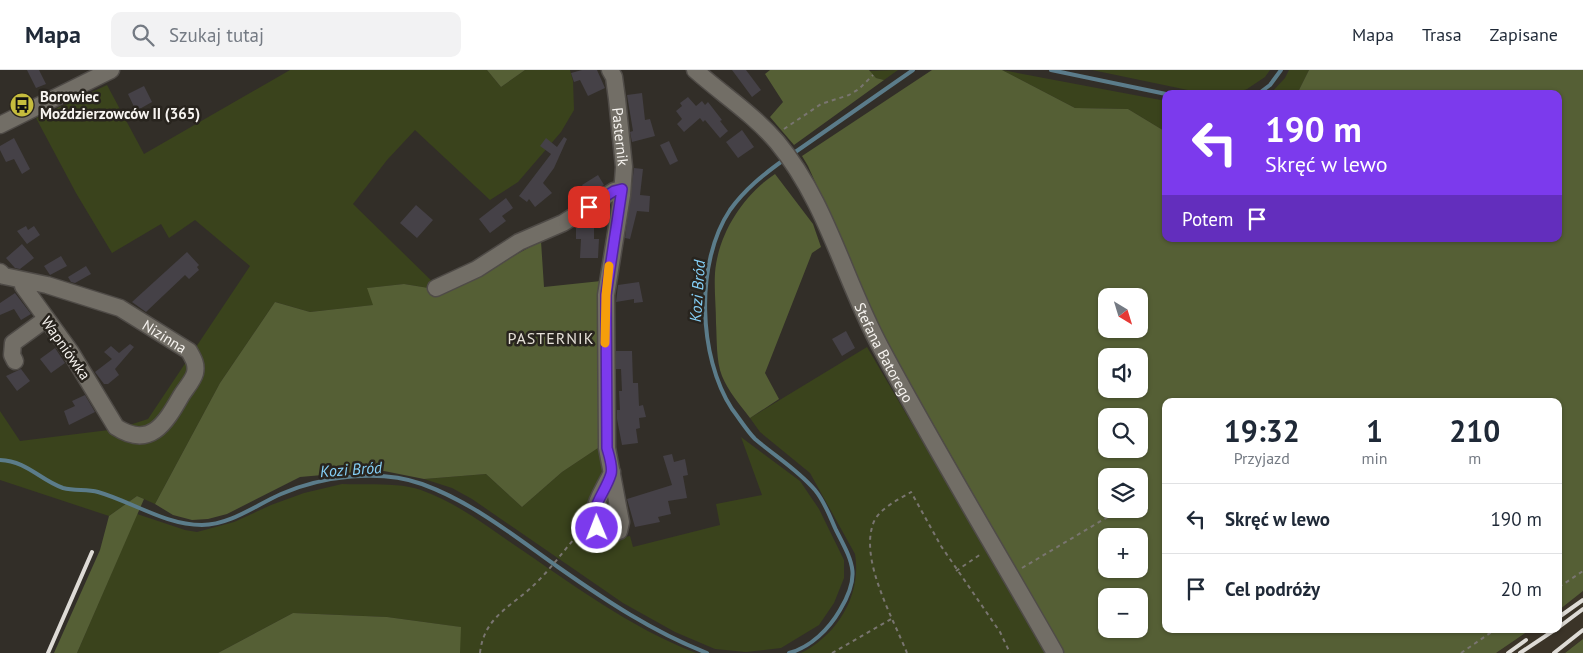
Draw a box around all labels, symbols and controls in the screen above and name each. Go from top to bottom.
search box [111,12,461,57]
text: Mapa [25,19,81,50]
icon: search [129,21,157,49]
text: Szukaj tutaj [169,23,264,47]
text: Mapa [1352,23,1394,46]
text: Trasa [1422,23,1462,46]
text: Zapisane [1490,23,1558,46]
place label: Borowiec Moździerzowców II (365) [40,87,200,123]
bus stop icon: Borowiec Moździerzowców II (365) [9,92,35,118]
street label: Pasternik [608,106,633,168]
text: 190 m [1265,106,1362,152]
icon: left [1182,110,1247,175]
text: Skręć w lewo [1265,150,1388,178]
pin [568,186,610,228]
icon: arrive [575,193,603,221]
icon: arrive [1243,205,1271,233]
text: Potem [1182,207,1233,231]
water label: Kozi Bród [685,258,709,323]
north arrow [1098,288,1148,338]
map controls [1098,288,1148,638]
street label: Stefana Batorego [851,299,918,406]
street label: Wapniówka [37,313,95,383]
street label: Nizinna [139,315,191,357]
district label: PASTERNIK [508,328,594,348]
button: sound [1098,348,1148,398]
button: search [1098,408,1148,458]
text: 19:32 [1224,411,1300,450]
text: 1 [1366,411,1383,450]
text: 210 [1449,411,1500,450]
text: Przyjazd [1234,448,1290,468]
text: min [1362,448,1388,468]
text: m [1468,448,1481,468]
water label: Kozi Bród [319,457,384,481]
button: layers [1098,468,1148,518]
position arrow [570,501,622,553]
icon: left [1182,505,1210,533]
text: Skręć w lewo [1225,507,1330,531]
text: 190 m [1490,507,1542,531]
button: + [1098,528,1148,578]
icon: arrive [1182,575,1210,603]
text: Cel podróży [1225,577,1320,601]
text: 20 m [1501,577,1542,601]
button: − [1098,588,1148,638]

